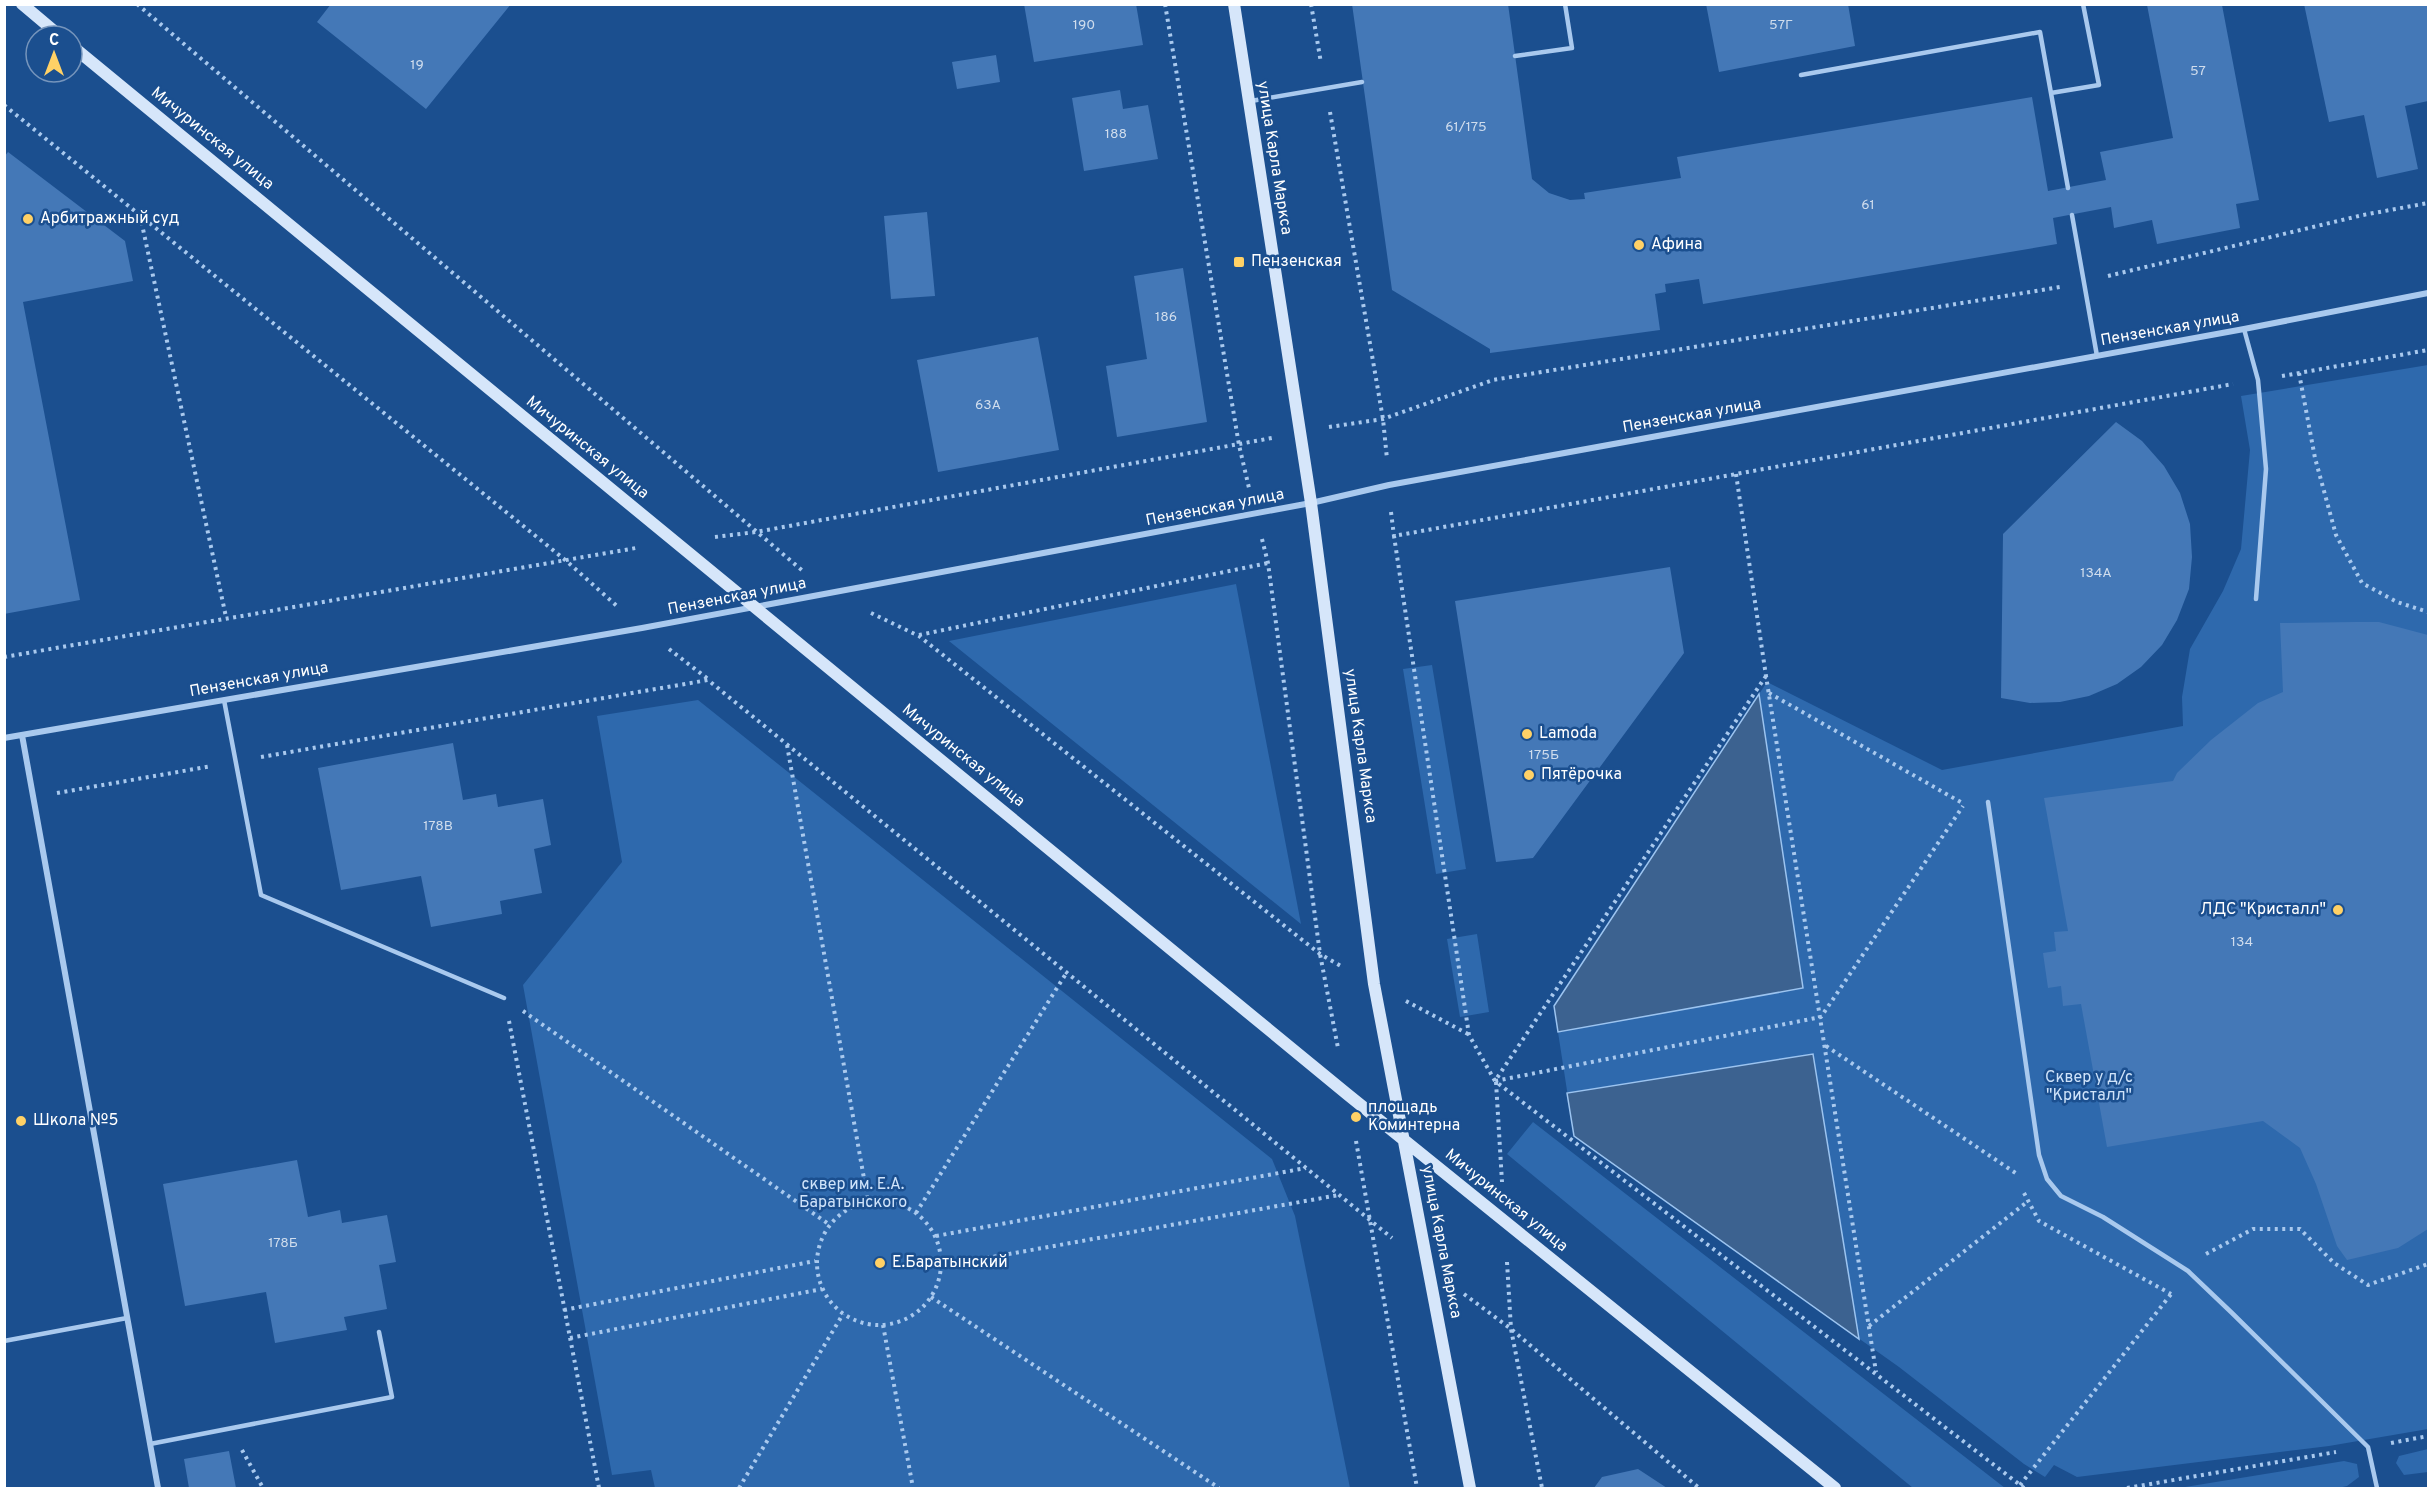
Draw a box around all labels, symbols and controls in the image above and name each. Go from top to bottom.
house number: 190 [1073,17,1095,34]
house number: 57Г [1769,17,1793,34]
north arrow [24,24,84,84]
text: С [49,31,59,51]
house number: 19 [410,57,424,74]
house number: 57 [2190,63,2206,80]
street label: улица Карла Маркса [1252,80,1296,236]
street label: Мичуринская улица [146,83,278,195]
house number: 61/175 [1445,119,1487,136]
house number: 188 [1105,126,1127,143]
house number: 61 [1861,197,1875,214]
place label: Арбитражный суд [40,209,179,229]
marker: Арбитражный суд [21,212,35,226]
place label: Афина [1651,235,1702,255]
marker: Афина [1632,238,1646,252]
place label: Пензенская [1251,252,1342,272]
marker: Пензенская [1232,255,1246,269]
street label: Пензенская улица [2099,307,2241,351]
house number: 186 [1155,309,1177,326]
street label: Мичуринская улица [521,392,653,504]
street label: Пензенская улица [1621,394,1763,438]
house number: 63А [975,397,1001,414]
street label: Пензенская улица [1144,485,1286,531]
house number: 134А [2080,565,2112,582]
street label: Пензенская улица [666,574,808,620]
street label: Пензенская улица [188,658,330,702]
street label: улица Карла Маркса [1339,668,1381,824]
street label: Мичуринская улица [897,700,1029,812]
place label: Lamoda [1539,724,1597,744]
marker: Lamoda [1520,727,1534,741]
house number: 175Б [1529,747,1559,764]
place label: Пятёрочка [1541,765,1622,785]
marker: Пятёрочка [1522,768,1536,782]
house number: 178В [423,818,453,835]
place label: ЛДС "Кристалл" [2200,900,2326,920]
marker: ЛДС "Кристалл" [2331,903,2345,917]
house number: 134 [2231,934,2253,951]
park label: Сквер у д/с "Кристалл" [2045,1068,2133,1106]
place label: площадь Коминтерна [1368,1098,1460,1136]
marker: площадь Коминтерна [1349,1110,1363,1124]
place label: Школа №5 [33,1111,118,1131]
marker: Школа №5 [14,1114,28,1128]
street label: Мичуринская улица [1440,1145,1572,1257]
street label: улица Карла Маркса [1416,1164,1466,1320]
park label: сквер им. Е.А. Баратынского [799,1175,907,1213]
house number: 178Б [268,1235,298,1252]
place label: Е.Баратынский [892,1253,1008,1273]
marker: Е.Баратынский [873,1256,887,1270]

